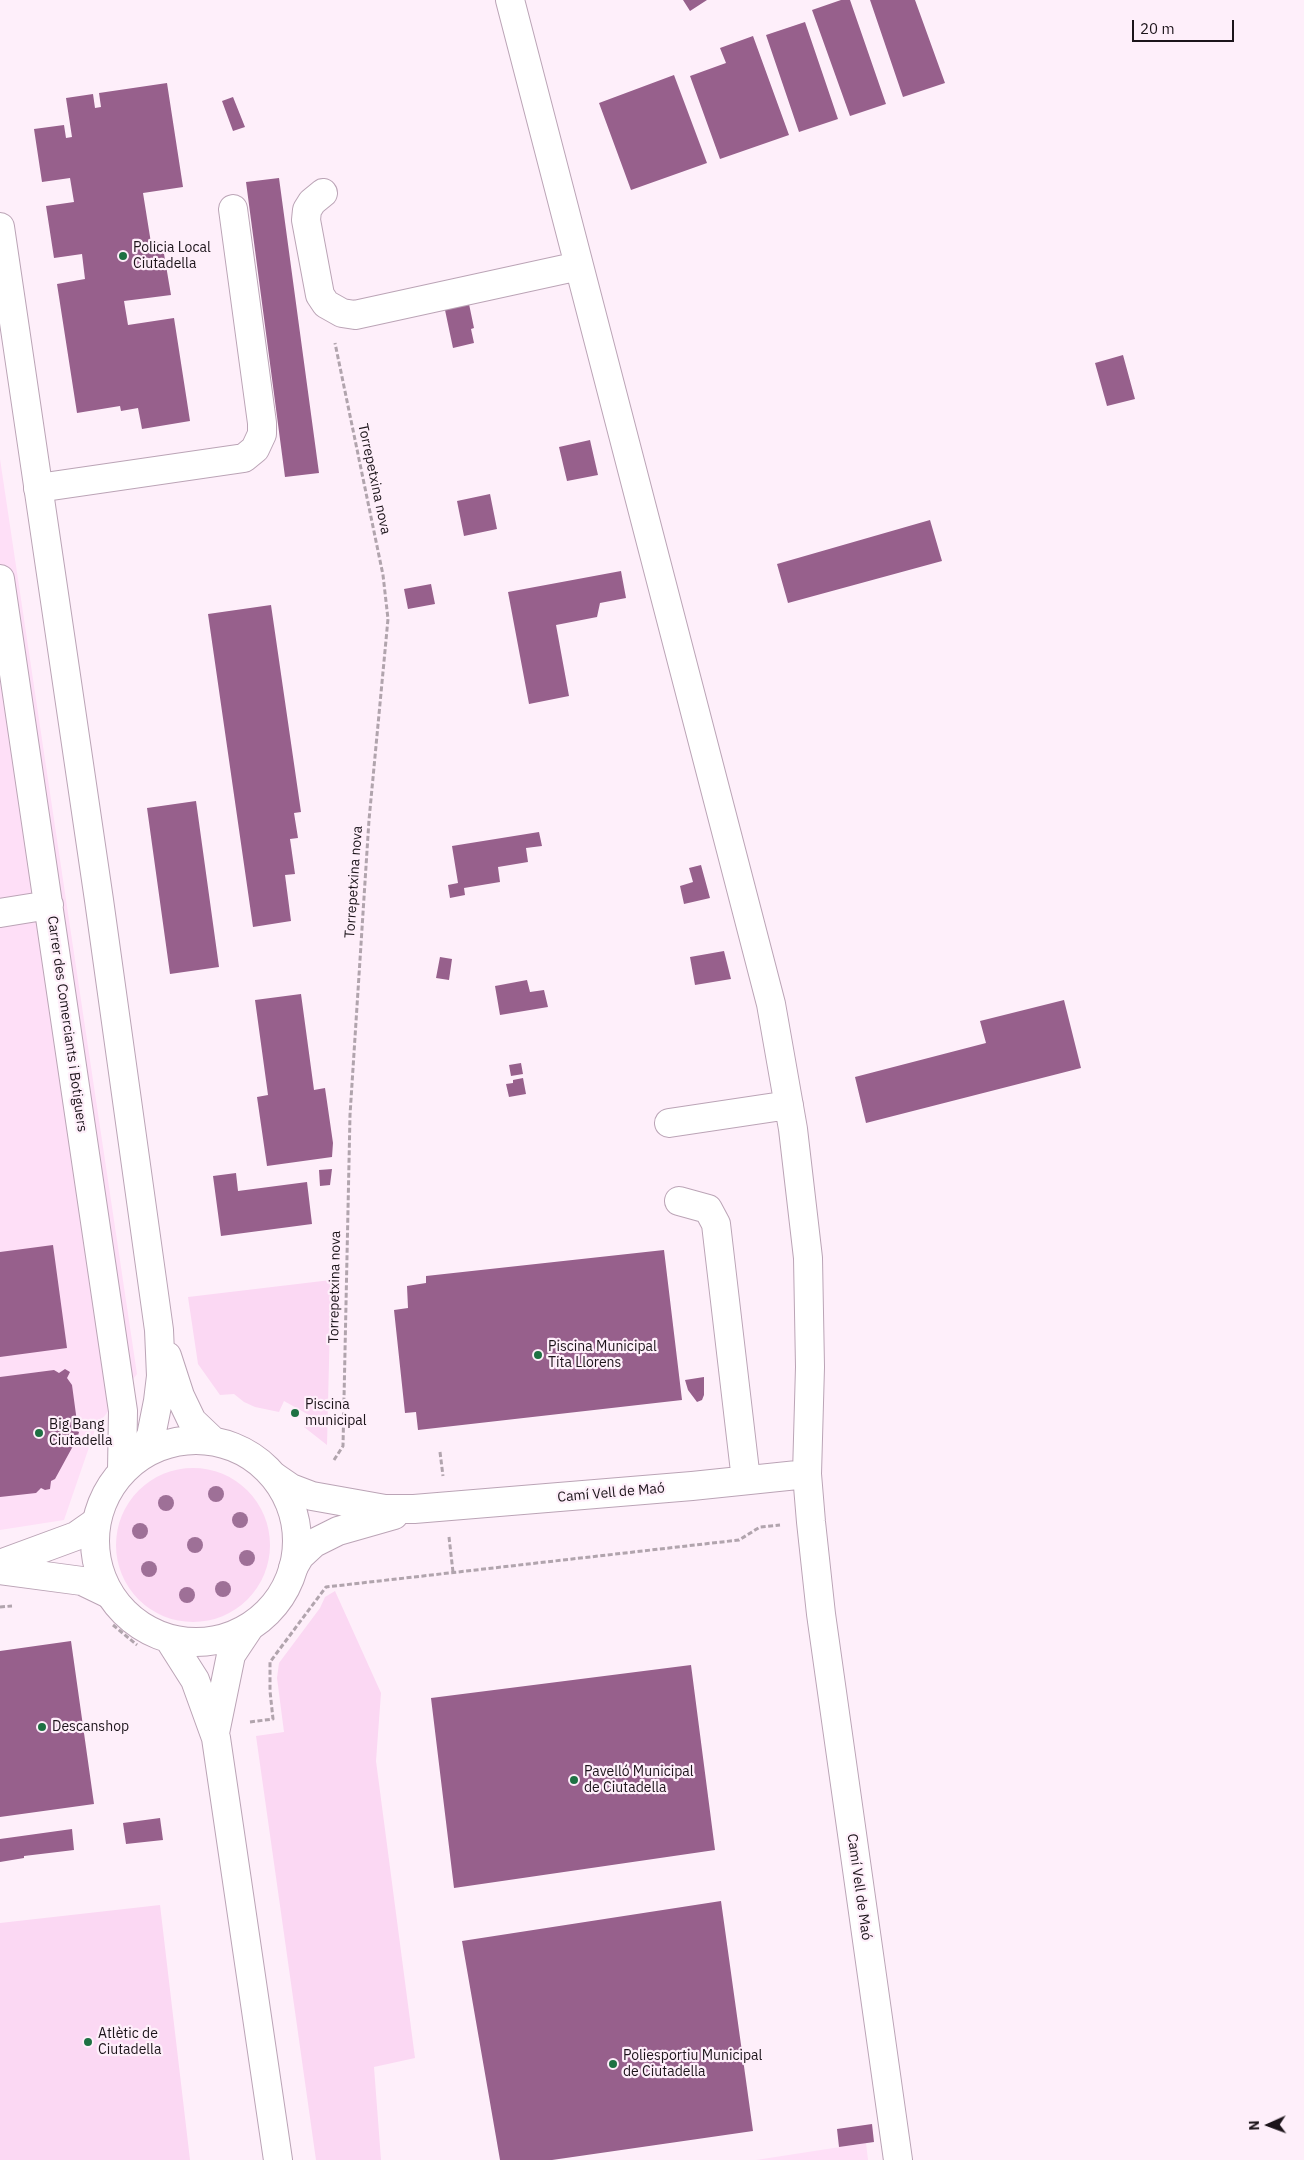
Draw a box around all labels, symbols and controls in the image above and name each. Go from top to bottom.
scale bar [1134,10,1236,42]
text: 20 m [1140,19,1175,38]
place label: Policia Local Ciutadella [133,240,211,272]
marker: Policia Local Ciutadella [117,250,129,262]
street label: Torrepetxina nova [354,422,394,536]
street label: Torrepetxina nova [342,825,366,939]
street label: Carrer des Comerciants i Botiguers [44,915,90,1133]
street label: Torrepetxina nova [326,1230,344,1344]
place label: Piscina Municipal Tita Llorens [548,1339,657,1371]
marker: Piscina Municipal Tita Llorens [532,1349,544,1361]
place label: Piscina municipal [305,1397,367,1430]
marker: Piscina municipal [289,1407,301,1419]
place label: Big Bang Ciutadella [49,1417,112,1450]
marker: Big Bang Ciutadella [33,1427,45,1439]
street label: Camí Vell de Maó [557,1480,665,1506]
place label: Descanshop [52,1719,129,1735]
marker: Descanshop [36,1721,48,1733]
place label: Pavelló Municipal de Ciutadella [584,1764,694,1796]
marker: Pavelló Municipal de Ciutadella [568,1774,580,1786]
street label: Camí Vell de Maó [843,1833,875,1941]
place label: Atlètic de Ciutadella [98,2026,161,2058]
marker: Atlètic de Ciutadella [82,2036,94,2048]
place label: Poliesportiu Municipal de Ciutadella [623,2048,762,2080]
marker: Poliesportiu Municipal de Ciutadella [607,2058,619,2070]
north arrow [1244,2100,1294,2150]
text: N [1245,2120,1263,2131]

